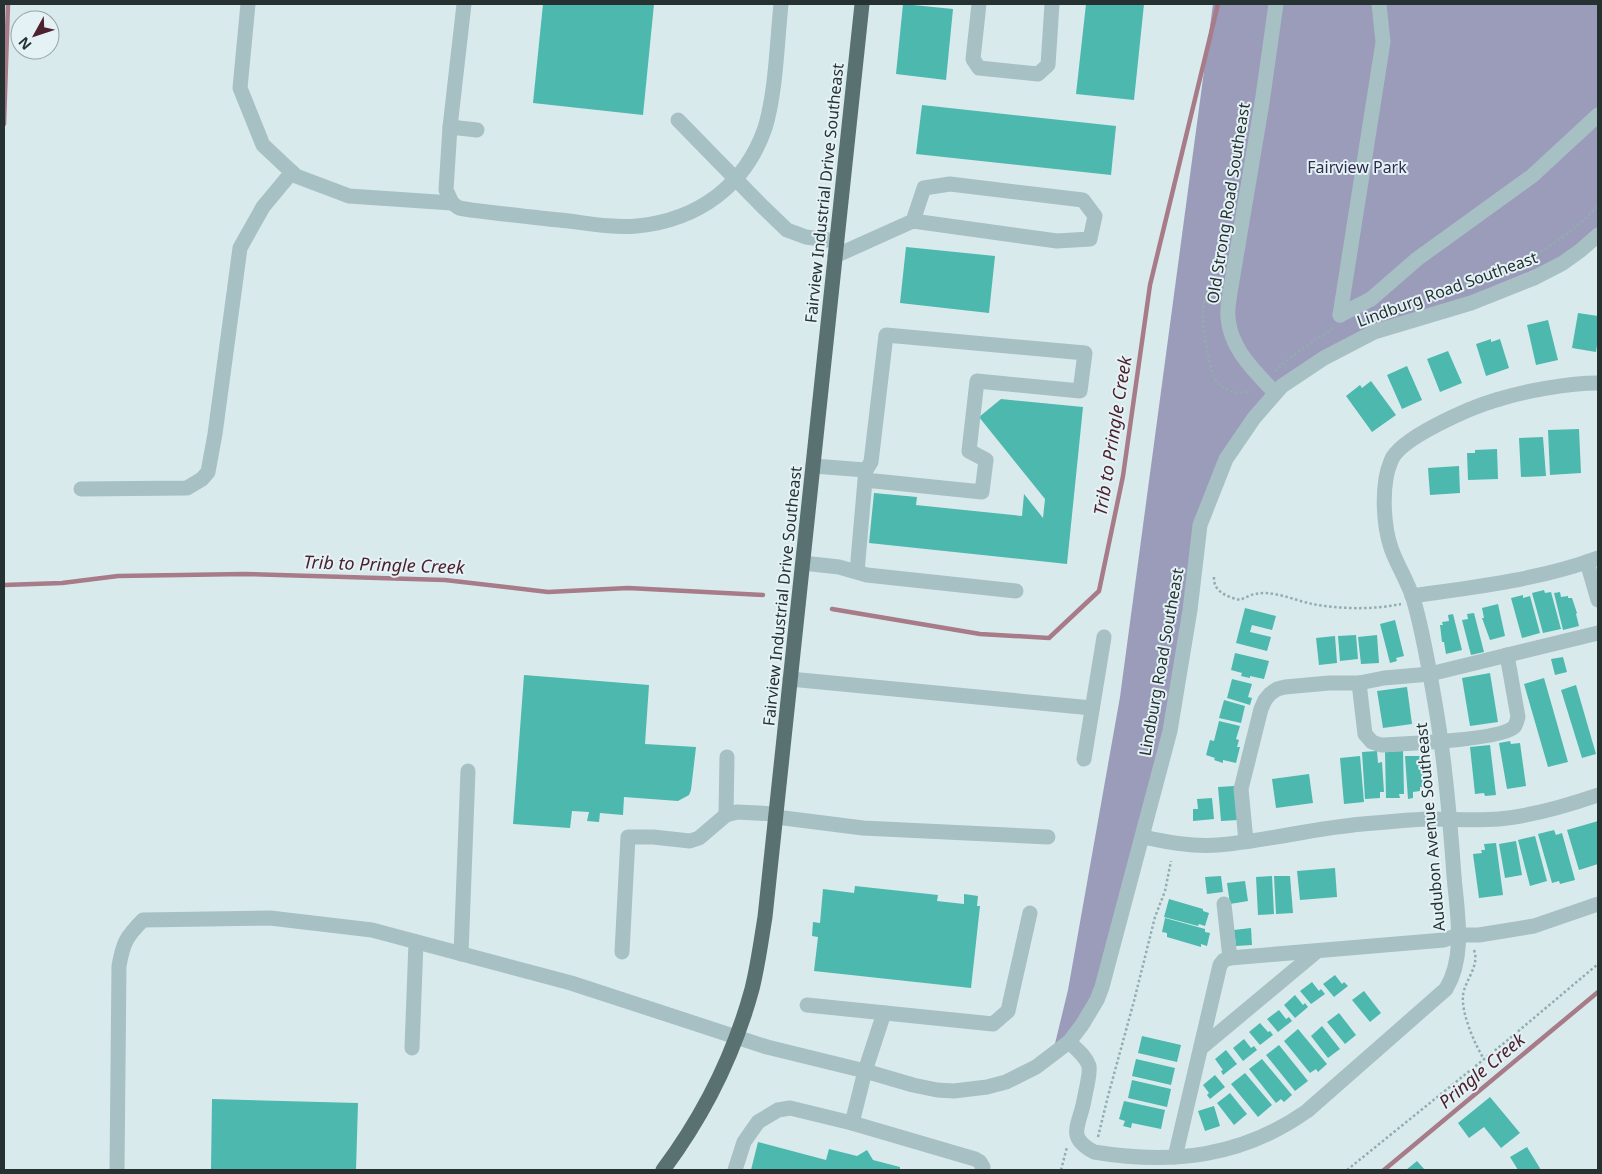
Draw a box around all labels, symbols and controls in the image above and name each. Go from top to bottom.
north arrow [10,10,60,60]
text: N [14,33,36,54]
street label: Fairview Industrial Drive Southeast [799,62,849,324]
street label: Old Strong Road Southeast [1201,101,1255,305]
park label: Fairview Park [1307,156,1407,178]
street label: Lindburg Road Southeast [1354,246,1540,332]
water label: Trib to Pringle Creek [1088,353,1137,517]
street label: Fairview Industrial Drive Southeast [757,465,807,727]
water label: Trib to Pringle Creek [303,549,466,579]
street label: Lindburg Road Southeast [1134,566,1188,758]
street label: Audubon Avenue Southeast [1410,722,1450,932]
water label: Pringle Creek [1433,1026,1530,1113]

